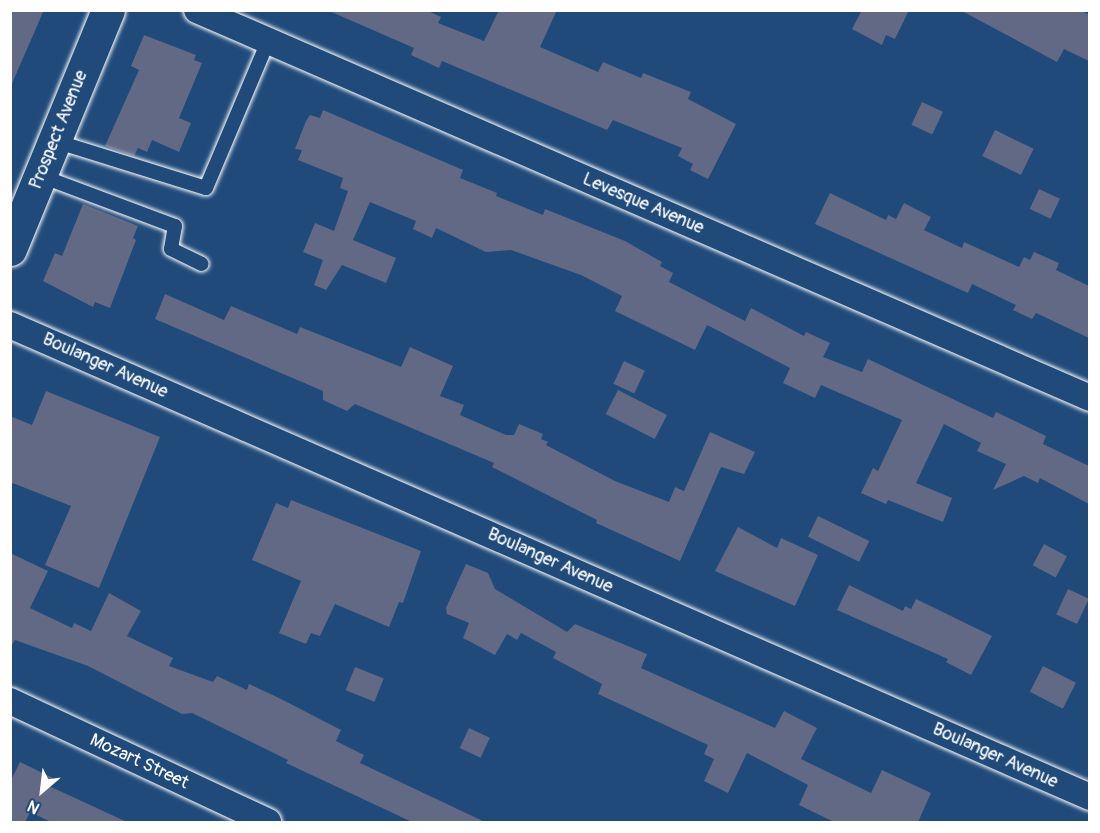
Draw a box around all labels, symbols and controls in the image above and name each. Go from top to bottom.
street label: Prospect Avenue [25,67,93,193]
street label: Levesque Avenue [579,169,707,239]
street label: Boulanger Avenue [39,329,171,403]
street label: Boulanger Avenue [484,524,616,598]
street label: Boulanger Avenue [929,719,1061,793]
street label: Mozart Street [86,730,192,794]
north arrow [12,761,72,821]
text: N [24,796,43,818]

